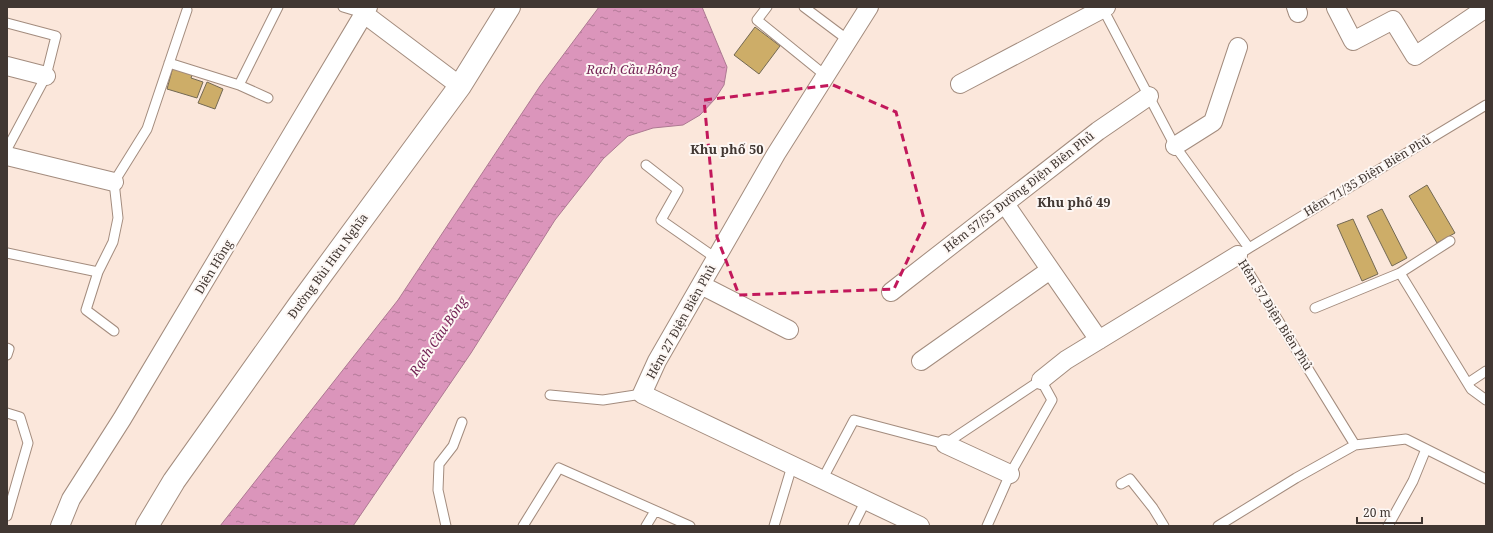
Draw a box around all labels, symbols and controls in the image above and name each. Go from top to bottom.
water label: Rạch Cầu Bông [585,60,679,78]
street label: Hẻm 57/55 Đường Điện Biên Phủ [940,127,1098,256]
street label: Hẻm 71/35 Điện Biên Phủ [1300,131,1434,220]
district label: Khu phố 50 [690,140,764,158]
district label: Khu phố 49 [1037,193,1111,211]
street label: Đường Bùi Hữu Nghĩa [284,209,372,322]
street label: Diên Hồng [191,236,237,297]
street label: Hẻm 57 Điện Biên Phủ [1234,256,1317,374]
street label: Hẻm 27 Điện Biên Phủ [642,261,719,382]
water label: Rạch Cầu Bông [404,292,471,380]
scale bar [1357,499,1422,525]
text: 20 m [1363,504,1391,521]

